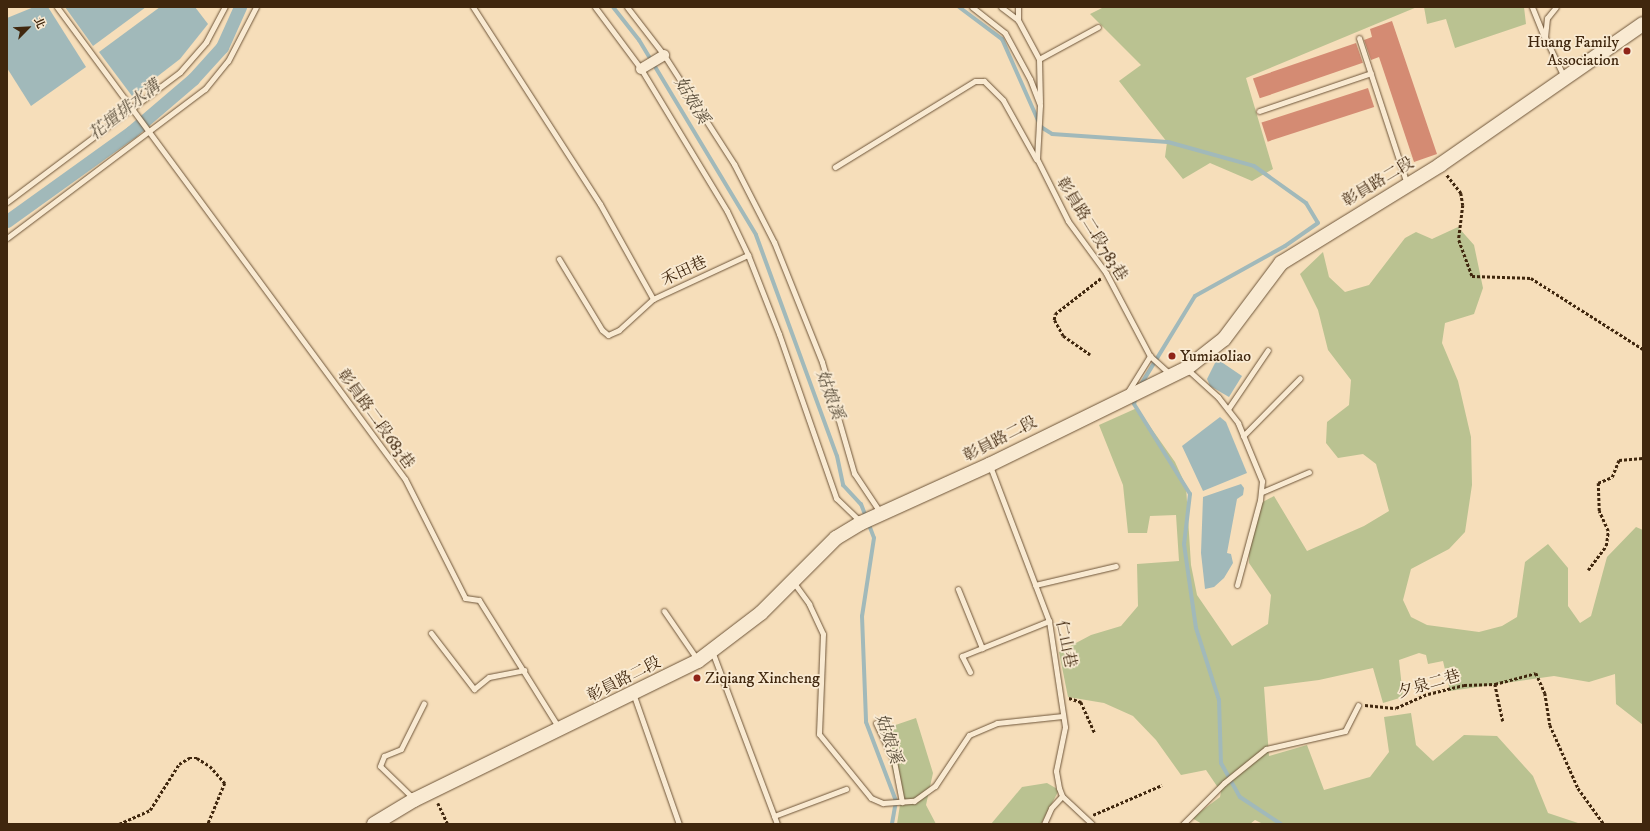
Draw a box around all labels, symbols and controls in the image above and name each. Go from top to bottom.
north arrow [8,8,48,48]
text: 北 [30,15,48,31]
place label: Huang Family Association [1527,32,1619,70]
marker: Huang Family Association [1622,46,1632,56]
water label: 姑娘溪 [669,74,713,128]
water label: 花壇排水溝 [85,77,165,145]
street label: 彰員路二段 [1339,153,1417,211]
street label: 彰員路二段783巷 [1052,174,1132,284]
street label: 禾田巷 [658,252,710,290]
place label: Yumiaoliao [1180,346,1251,366]
marker: Yumiaoliao [1167,351,1177,361]
street label: 彰員路二段683巷 [333,366,419,472]
water label: 姑娘溪 [811,368,847,422]
street label: 彰員路二段 [960,412,1040,466]
street label: 仁山巷 [1052,619,1080,669]
street label: 彰員路二段 [584,652,664,706]
street label: 夕泉二巷 [1396,666,1462,702]
place label: Ziqiang Xincheng [705,668,820,688]
marker: Ziqiang Xincheng [692,673,702,683]
water label: 姑娘溪 [870,712,906,766]

